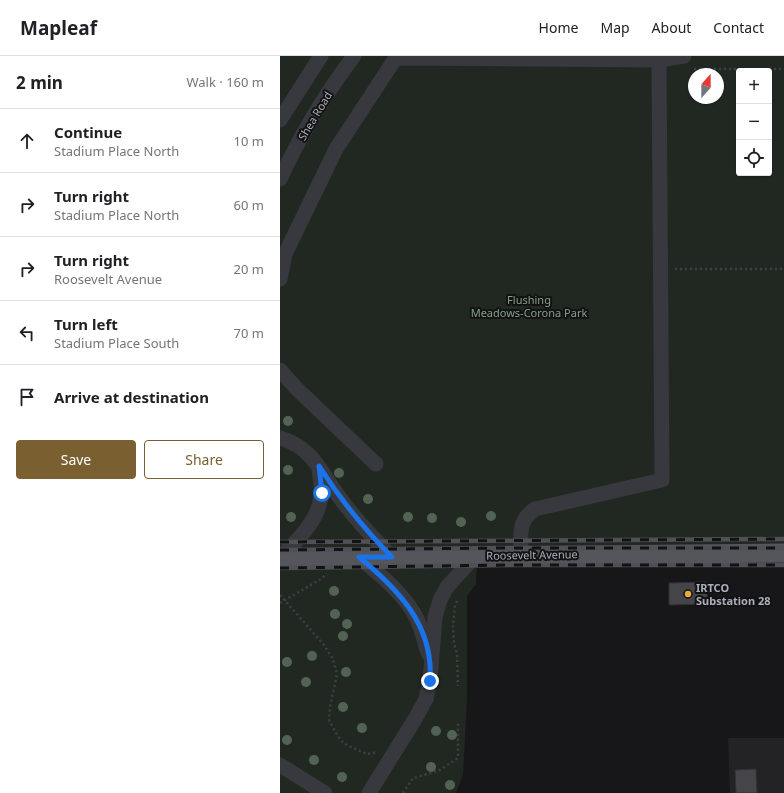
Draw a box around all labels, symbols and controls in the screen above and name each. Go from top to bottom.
text: Mapleaf [20,15,97,41]
text: Home [539,18,578,37]
text: Map [600,18,630,37]
text: About [652,18,691,37]
text: Contact [713,18,764,37]
north arrow [688,68,724,104]
map controls [736,68,772,176]
button: + [736,68,772,104]
text: 2 min [16,71,63,94]
text: Walk · 160 m [186,73,264,91]
street label: Shea Road [294,89,335,143]
button: − [736,104,772,140]
text: Continue [54,122,122,142]
icon: ahead [16,130,38,152]
text: 10 m [234,132,264,150]
button: locate [736,140,772,176]
text: Stadium Place North [54,142,179,160]
text: Turn right [54,186,129,206]
icon: right [16,194,38,216]
text: 60 m [234,196,264,214]
text: Stadium Place North [54,206,179,224]
text: Turn right [54,250,129,270]
icon: right [16,258,38,280]
text: 20 m [234,260,264,278]
text: Roosevelt Avenue [54,270,162,288]
park label: Flushing Meadows-Corona Park [471,292,587,320]
text: Turn left [54,314,118,334]
icon: left [16,322,38,344]
text: 70 m [234,324,264,342]
text: Stadium Place South [54,334,179,352]
icon: arrive [16,386,38,408]
text: Arrive at destination [54,387,209,407]
button: Save [16,440,136,479]
button: Share [144,440,264,479]
route start [313,484,331,502]
street label: Roosevelt Avenue [486,546,578,563]
place label: IRTCO Substation 28 [696,580,771,608]
marker: IRTCO Substation 28 [683,589,693,599]
route end [421,672,439,690]

